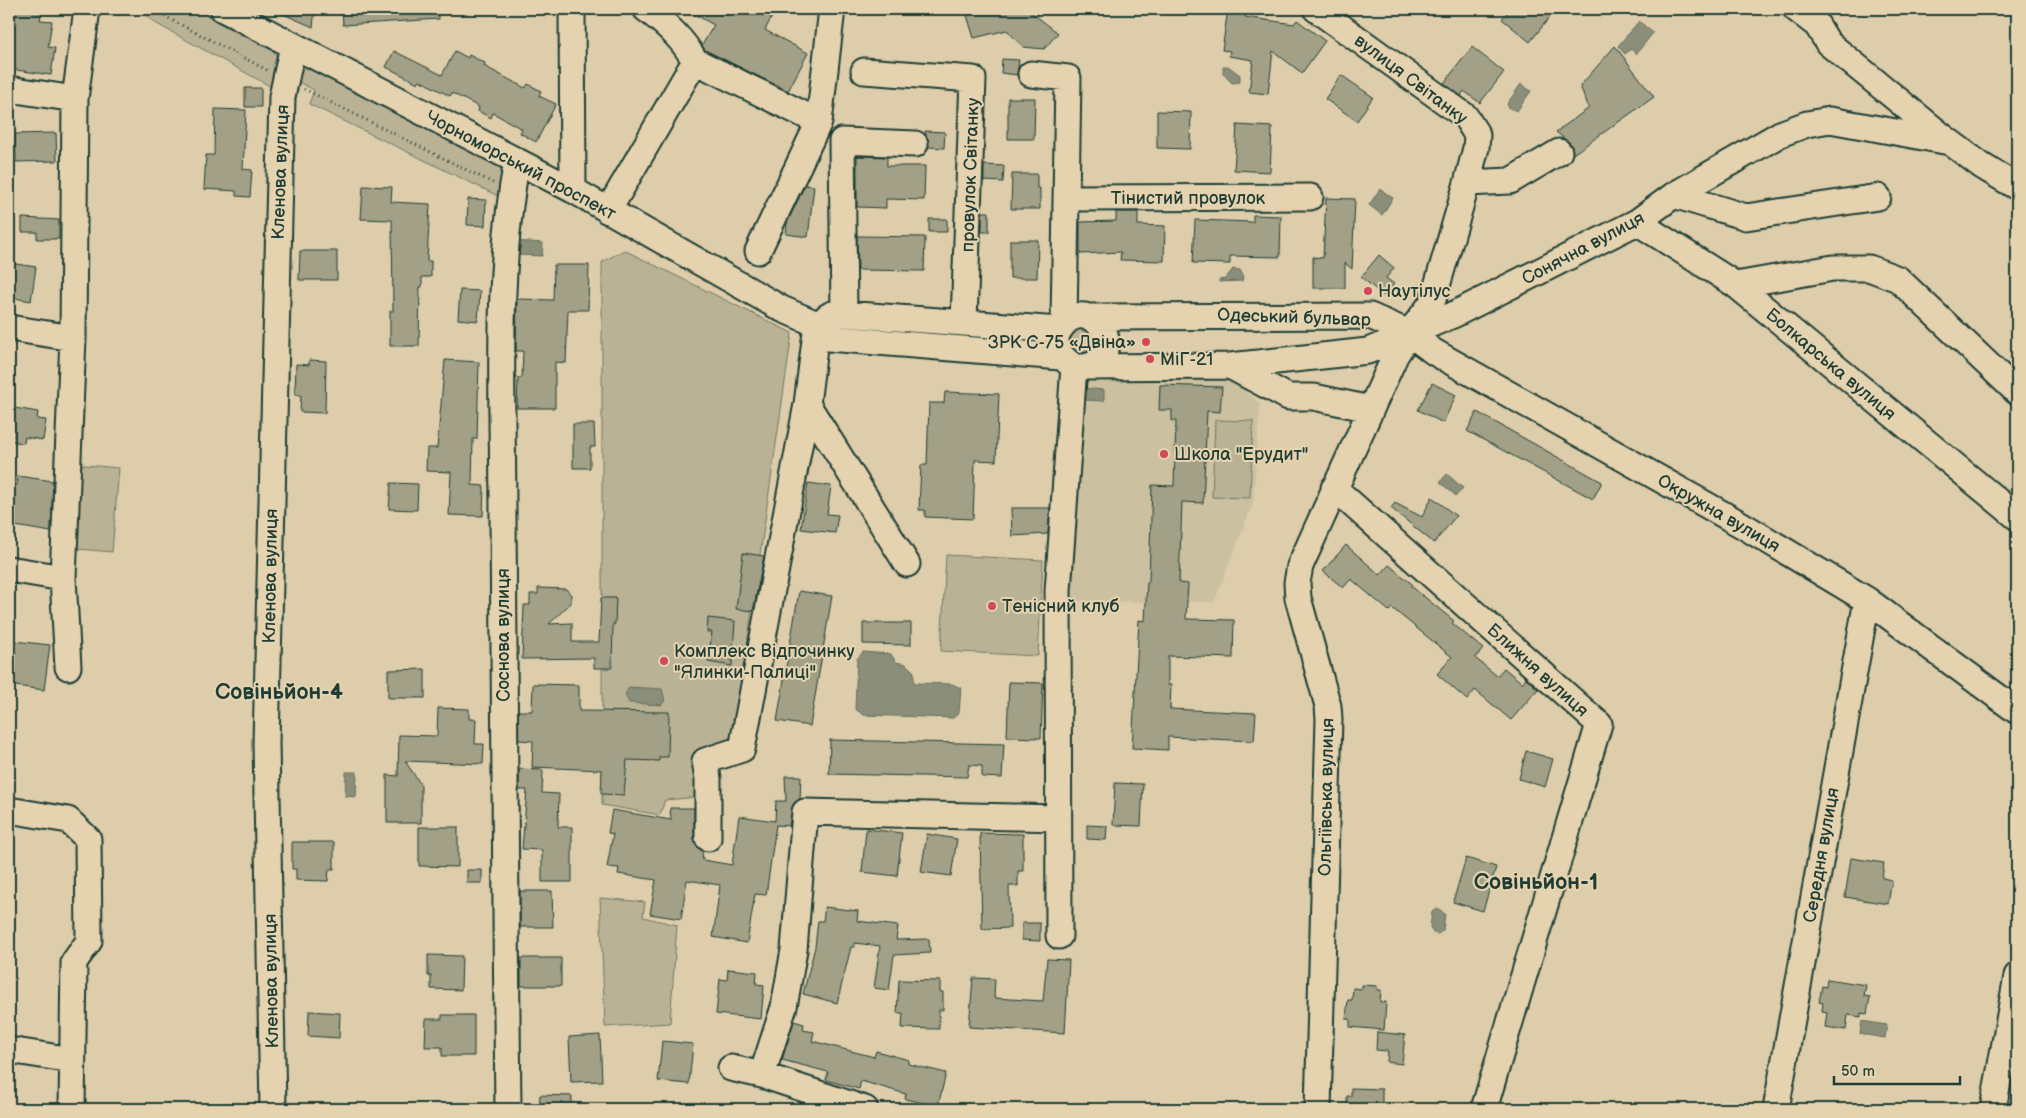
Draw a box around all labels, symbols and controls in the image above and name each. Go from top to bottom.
street label: вулиця Світанку [1350,30,1472,129]
street label: провулок Світанку [957,97,984,253]
street label: Кленова вулиця [268,104,293,240]
street label: Чорноморський проспект [422,106,620,225]
street label: Тінистий провулок [1111,188,1266,209]
street label: Сонячна вулиця [1519,207,1648,289]
place label: Наутілус [1378,281,1451,302]
marker: Наутілус [1362,285,1374,297]
street label: Одеський бульвар [1217,304,1371,331]
street label: Болкарська вулиця [1761,304,1900,425]
place label: ЗРК С-75 «Двіна» [988,332,1136,353]
marker: ЗРК С-75 «Двіна» [1140,336,1152,348]
place label: МіГ-21 [1160,349,1213,370]
marker: МіГ-21 [1144,353,1156,365]
place label: Школа "Ерудит" [1174,444,1309,465]
marker: Школа "Ерудит" [1158,448,1170,460]
street label: Окружна вулиця [1654,470,1784,557]
street label: Кленова вулиця [259,508,282,644]
street label: Соснова вулиця [493,568,514,702]
place label: Тенісний клуб [1002,596,1119,617]
marker: Тенісний клуб [986,600,998,612]
street label: Ближня вулиця [1483,619,1593,721]
place label: Комплекс Відпочинку "Ялинки-Палиці" [674,641,855,683]
marker: Комплекс Відпочинку "Ялинки-Палиці" [658,655,670,667]
district label: Совіньйон-4 [215,679,343,706]
street label: Ольгіївська вулиця [1315,718,1338,876]
street label: Середня вулиця [1799,786,1844,924]
district label: Совіньйон-1 [1474,869,1598,896]
street label: Кленова вулиця [260,913,283,1049]
scale bar [1834,1053,1960,1085]
text: 50 m [1841,1062,1875,1081]

